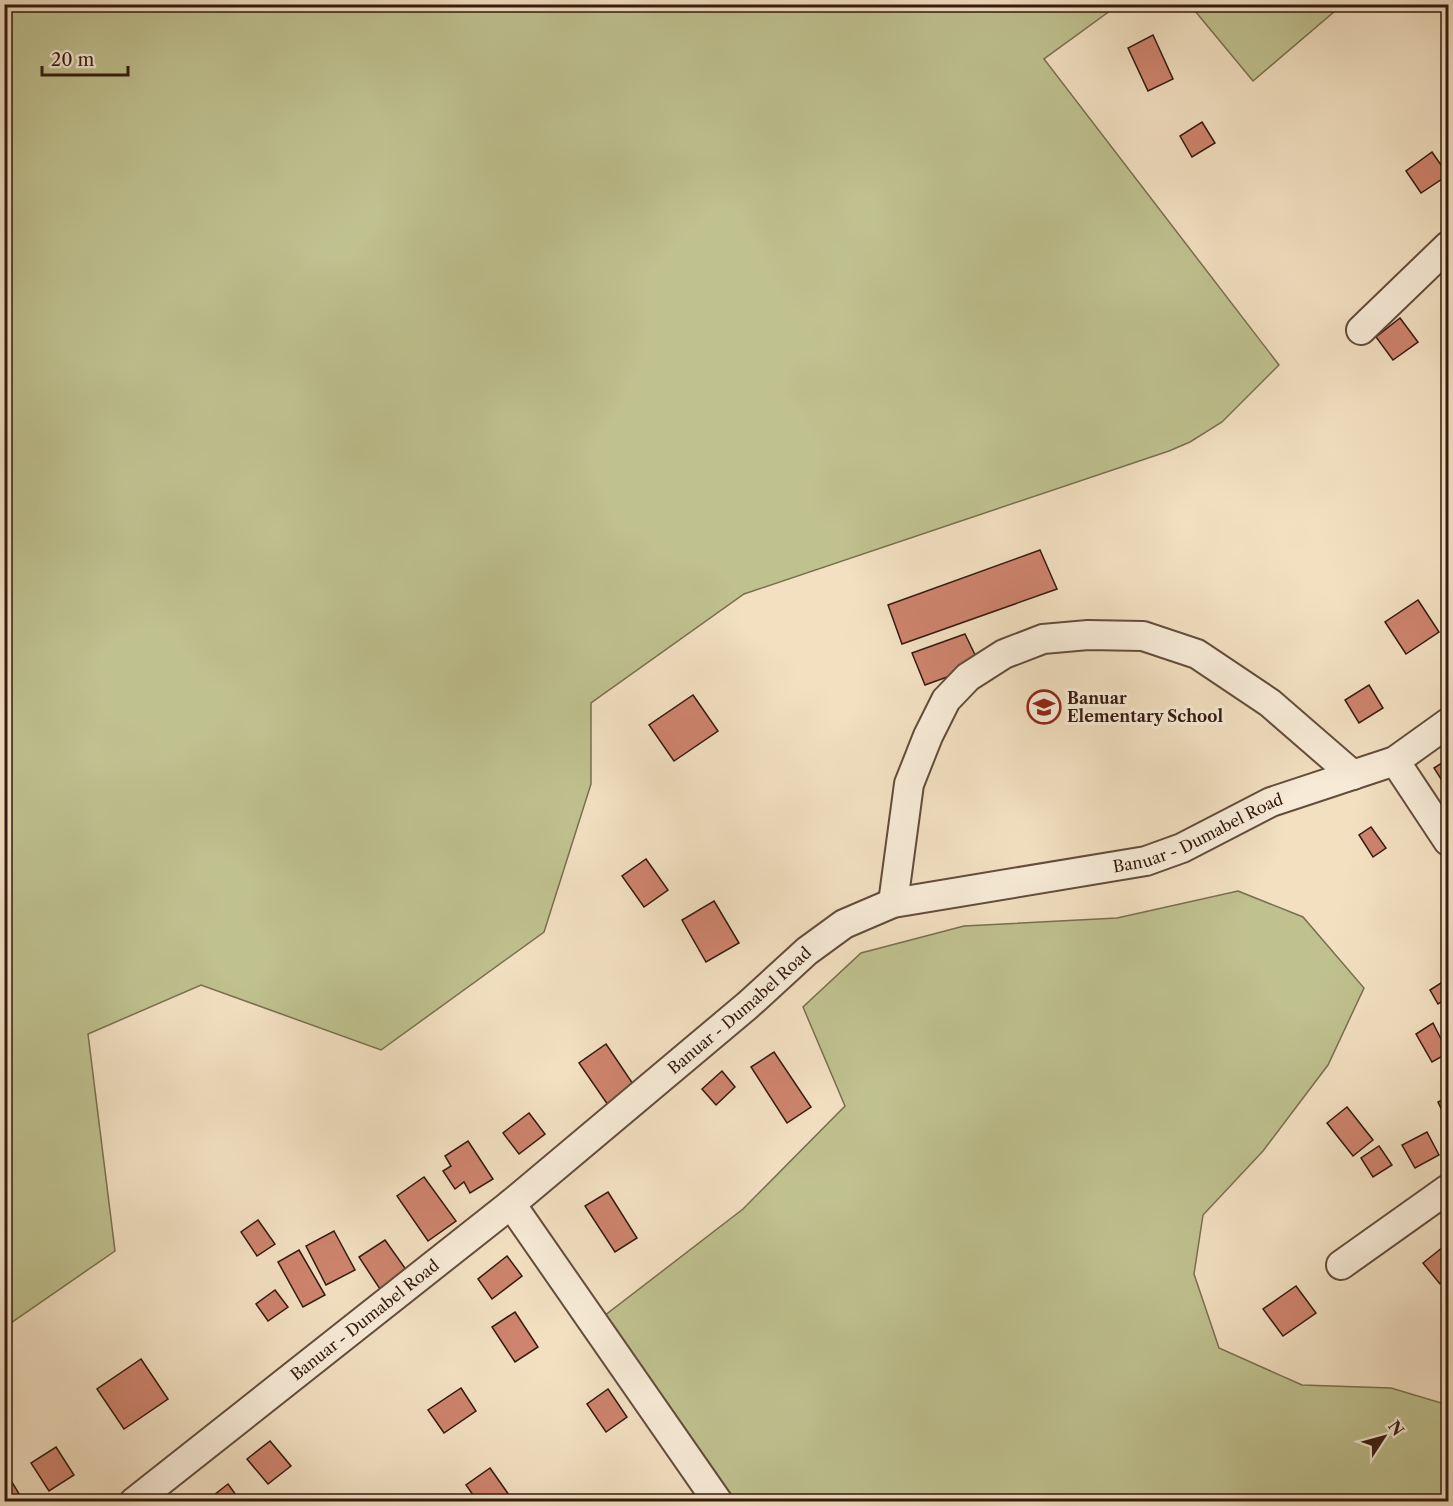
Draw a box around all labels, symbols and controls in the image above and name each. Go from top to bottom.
scale bar [42,39,128,77]
text: 20 m [51,49,95,71]
place label: Banuar Elementary School [1067,688,1223,726]
school or university icon: Banuar Elementary School [1026,689,1062,725]
street label: Banuar - Dumabel Road [1111,789,1286,876]
street label: Banuar - Dumabel Road [664,942,815,1078]
street label: Banuar - Dumabel Road [286,1255,443,1384]
north arrow [1354,1407,1414,1467]
text: N [1384,1417,1408,1440]

